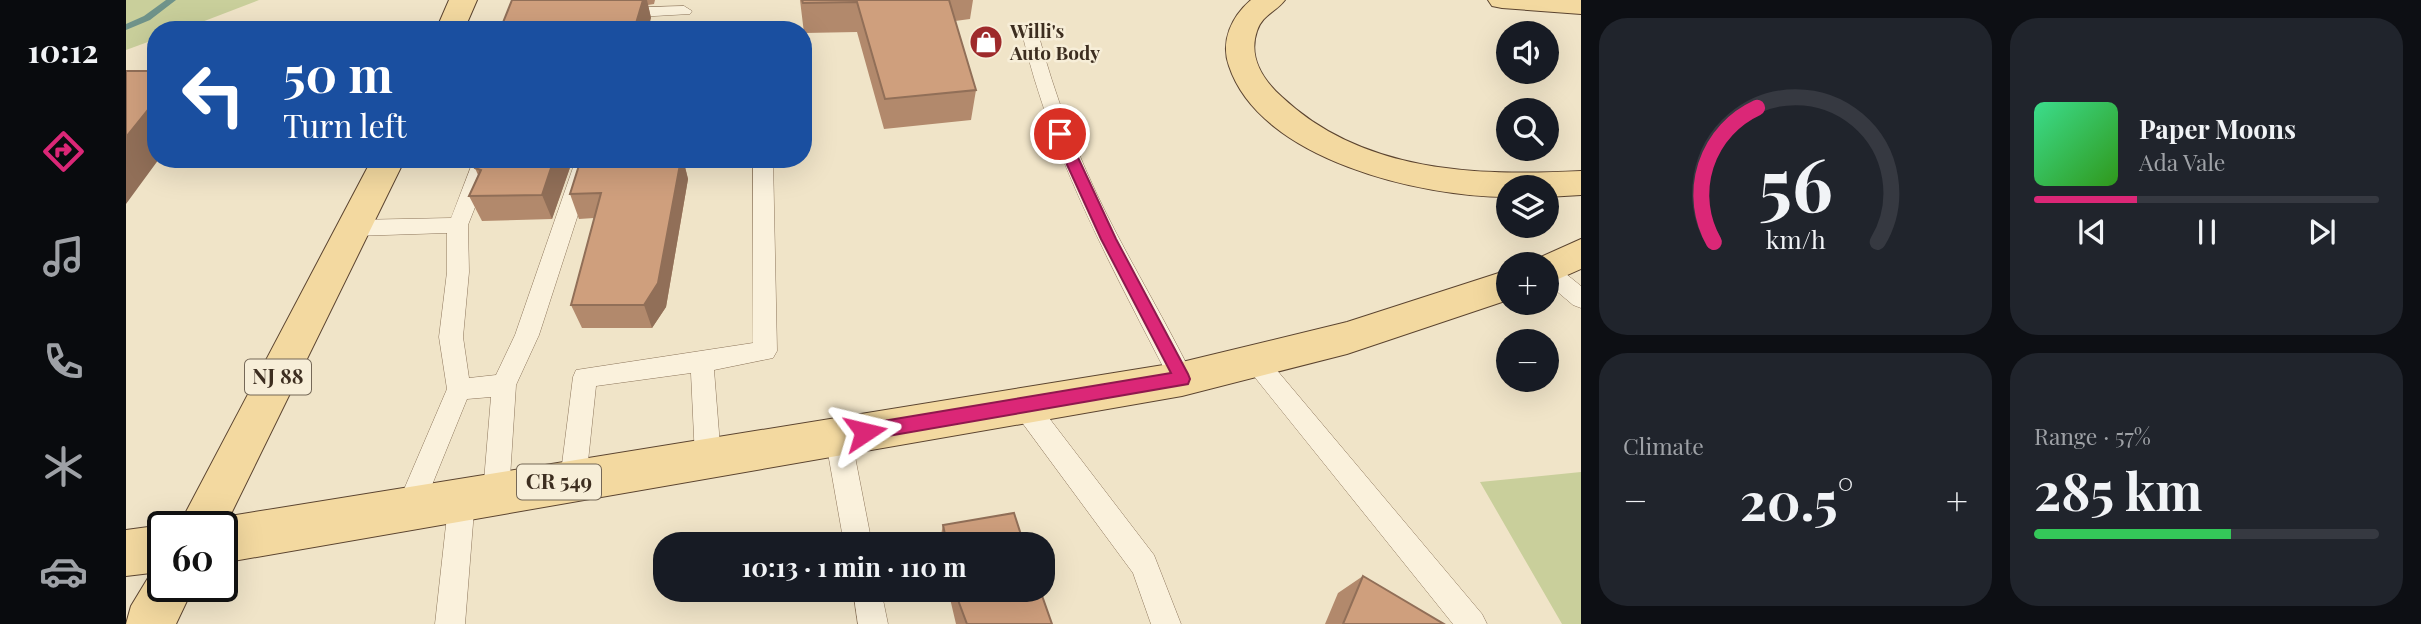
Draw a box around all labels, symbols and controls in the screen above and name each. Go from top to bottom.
place label: Willi's Auto Body [1009,17,1100,65]
map controls [1496,21,1559,392]
button: sound [1496,21,1559,84]
shop icon: Willi's Auto Body [967,23,1005,61]
text: 10:12 [27,28,99,71]
text: 50 m [283,40,393,105]
icon: left [168,49,259,140]
button: search [1496,98,1559,161]
text: Turn left [283,103,407,146]
pin [1030,104,1090,164]
text: Paper Moons [2139,111,2296,146]
icon: arrive [1041,115,1079,153]
icon: directions [39,127,88,176]
text: 56 [1758,134,1833,231]
text: Ada Vale [2139,146,2226,177]
button: layers [1496,175,1559,238]
icon: previous [2073,213,2111,251]
icon: pause [2188,213,2226,251]
icon: next [2303,213,2341,251]
text: km/h [1766,222,1826,255]
icon: music [39,232,88,281]
button: + [1496,252,1559,315]
button: − [1496,329,1559,392]
icon: phone [39,337,88,386]
road number: NJ 88 [245,360,311,394]
position arrow [828,395,902,469]
text: Range · 57% [2034,420,2151,451]
text: Climate [1623,430,1704,461]
icon: climate [39,442,88,491]
text: 285 km [2034,455,2202,524]
road number: CR 549 [517,464,601,500]
text: 20.5° [1740,465,1854,534]
text: − [1623,474,1648,525]
text: + [1946,474,1968,525]
speed limit sign: 60 [147,511,238,602]
icon: car [39,547,88,596]
text: 10:13 · 1 min · 110 m [741,549,967,584]

